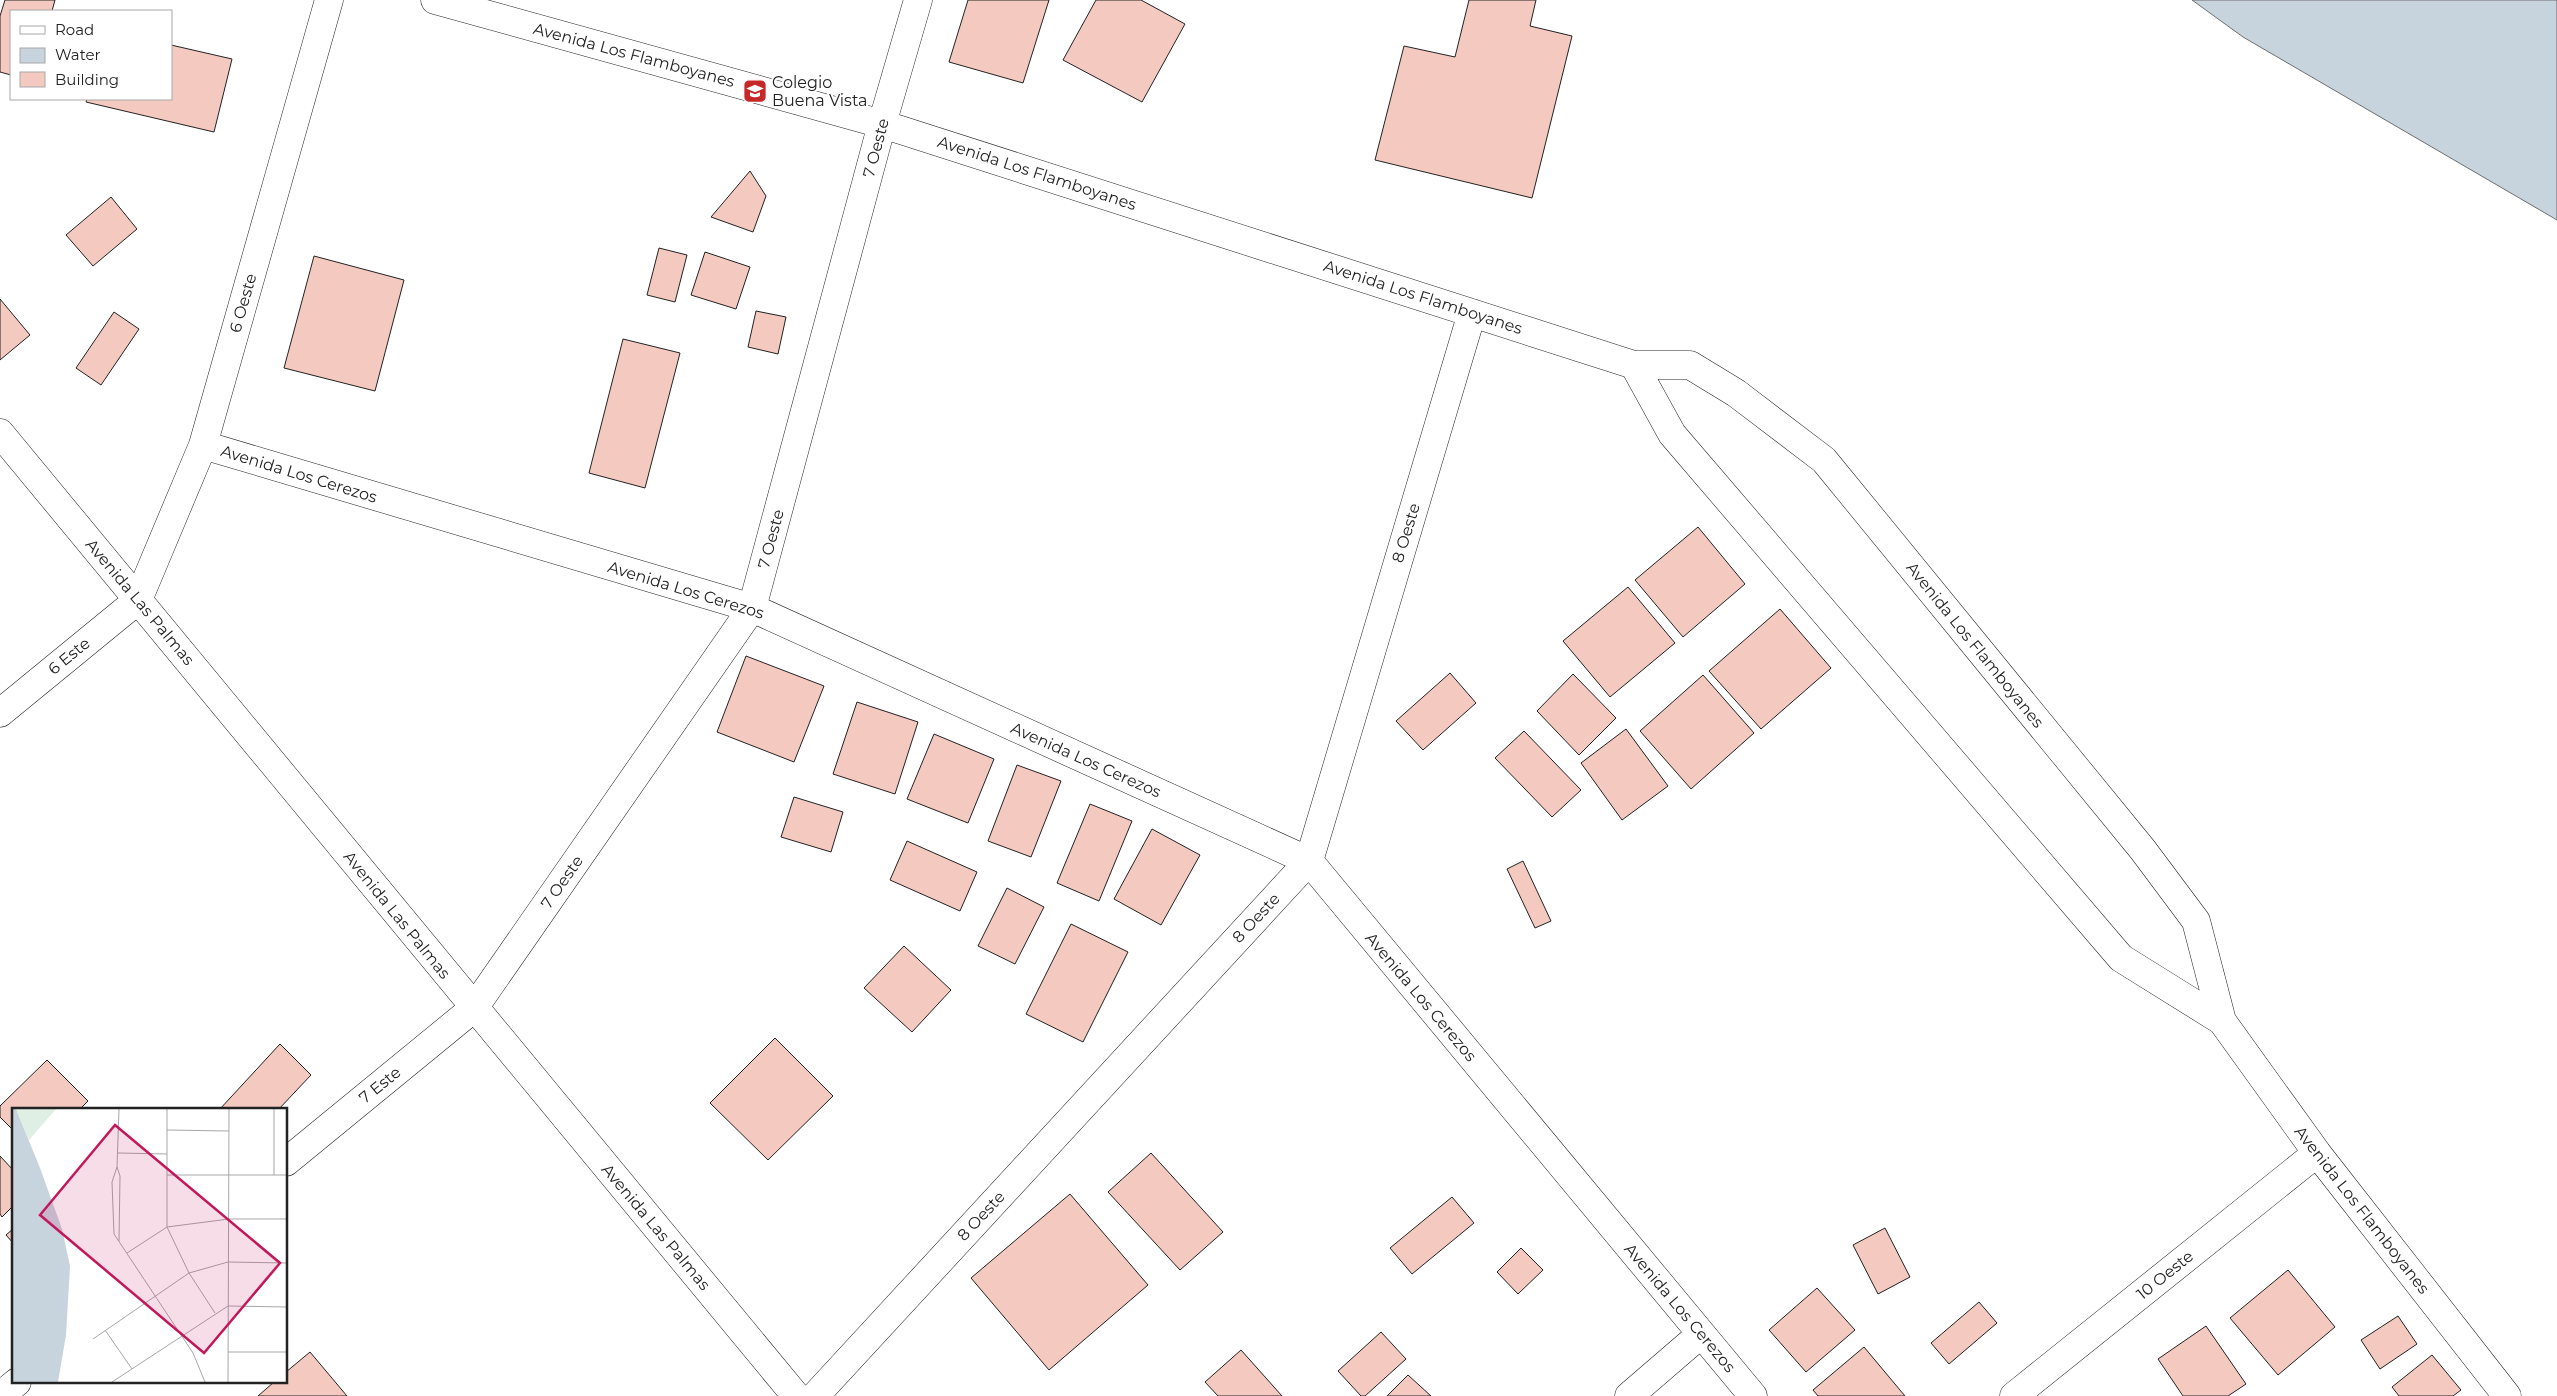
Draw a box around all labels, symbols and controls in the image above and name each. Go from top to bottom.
legend [10,10,172,100]
street label: Avenida Los Flamboyanes [531,19,737,91]
text: Road [55,20,94,39]
text: Water [55,45,101,64]
text: Building [55,70,119,89]
place label: Colegio Buena Vista [772,73,868,110]
school or university icon: Colegio Buena Vista [742,78,768,104]
street label: 7 Oeste [859,116,893,180]
street label: Avenida Los Flamboyanes [935,132,1139,214]
street label: Avenida Los Flamboyanes [1321,256,1525,338]
street label: 6 Oeste [226,271,260,335]
street label: Avenida Los Cerezos [219,441,380,507]
street label: 8 Oeste [1388,501,1424,565]
street label: 7 Oeste [754,507,788,571]
street label: Avenida Las Palmas [82,535,198,669]
street label: Avenida Los Cerezos [606,557,767,623]
street label: Avenida Los Flamboyanes [1902,558,2048,732]
street label: 6 Este [44,633,94,679]
street label: Avenida Los Cerezos [1008,718,1164,802]
street label: Avenida Las Palmas [340,847,454,983]
street label: 7 Oeste [537,852,587,912]
street label: 8 Oeste [1228,889,1284,947]
street label: Avenida Los Cerezos [1362,929,1481,1065]
street label: 7 Este [355,1063,405,1107]
inset map [12,1108,288,1384]
street label: Avenida Los Flamboyanes [2291,1122,2434,1298]
street label: Avenida Las Palmas [598,1160,714,1294]
street label: 8 Oeste [953,1187,1009,1245]
street label: Avenida Los Cerezos [1621,1240,1740,1376]
street label: 10 Oeste [2133,1246,2197,1304]

